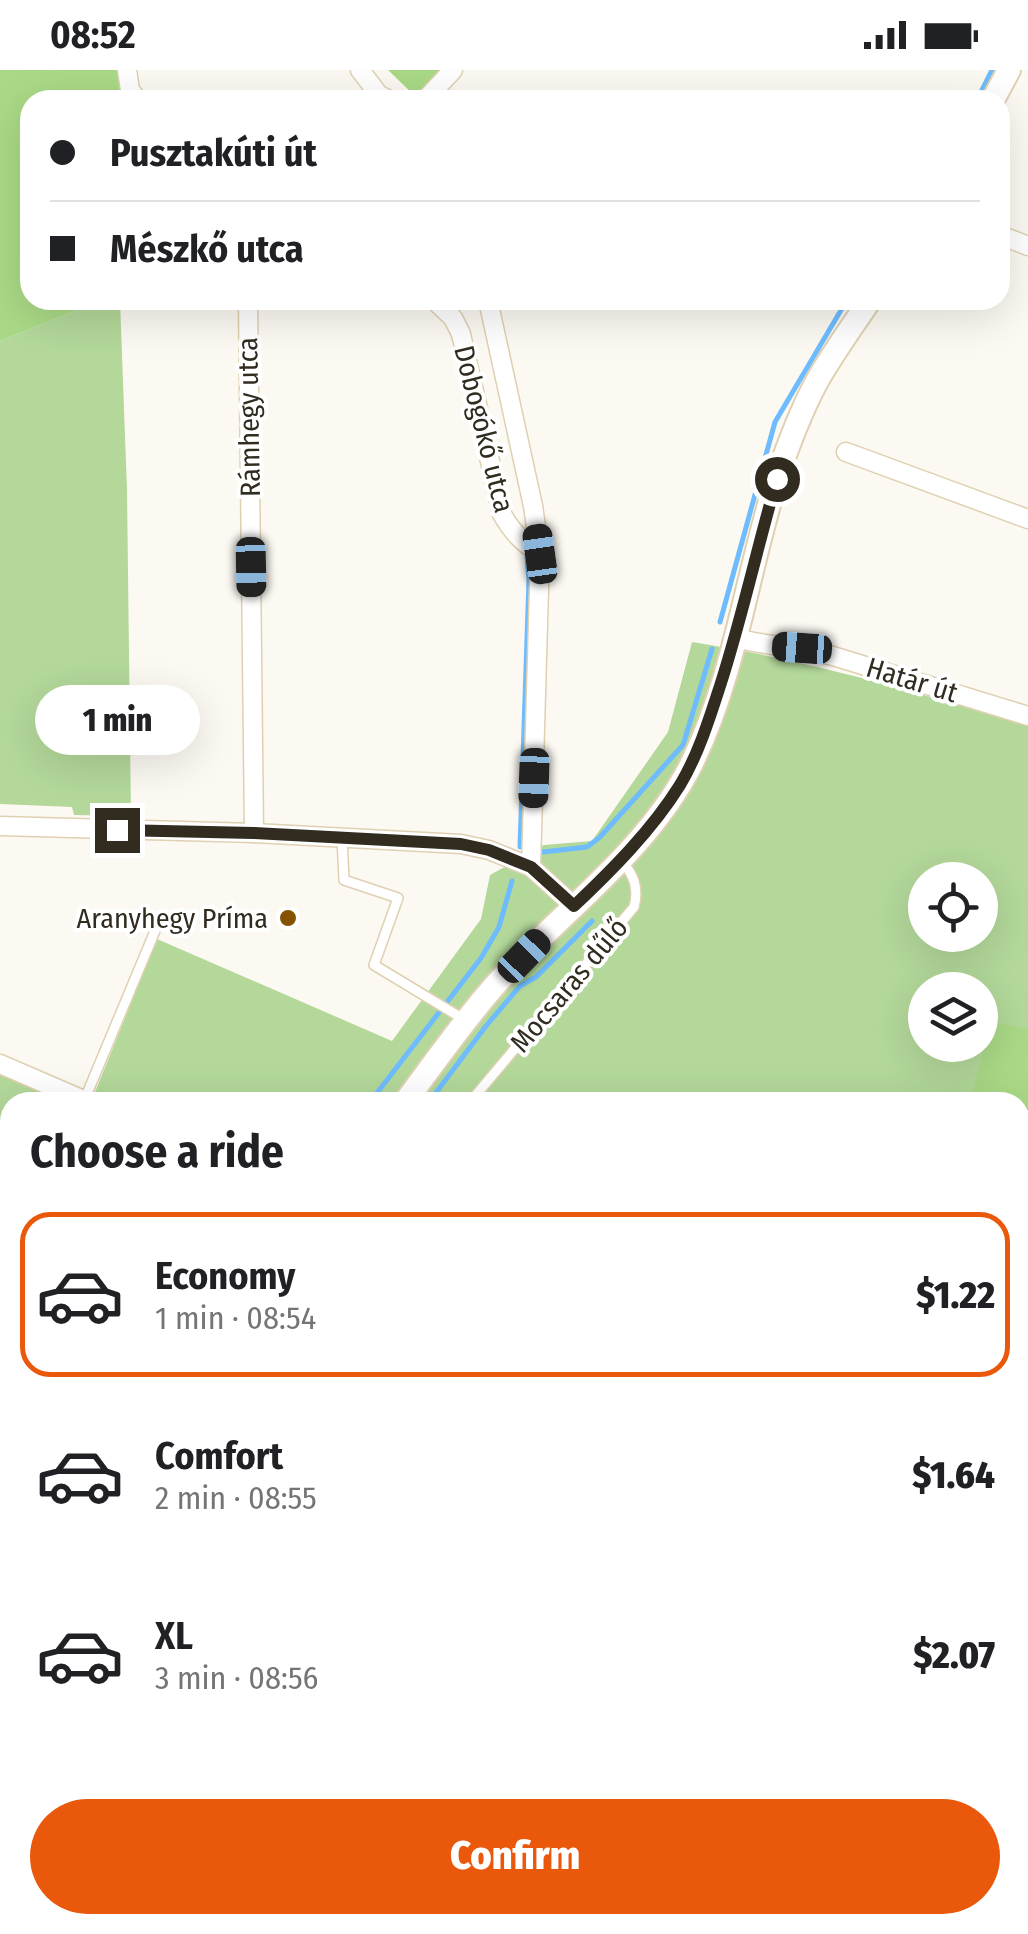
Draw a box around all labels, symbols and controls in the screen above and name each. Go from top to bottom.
text: 08:52 [50,12,136,58]
text: Pusztakúti út [110,130,317,176]
text: Mészkő utca [110,226,304,272]
street label: Rámhegy utca [231,337,267,497]
street label: Dobogókő utca [447,342,521,516]
route start [755,457,800,502]
car [521,522,559,586]
car [235,537,267,597]
car [771,631,833,665]
street label: Határ út [862,651,962,710]
callout: 1 min [34,685,200,755]
text: 1 min [83,701,152,739]
car [518,747,550,809]
route end [95,808,140,853]
map controls [908,862,998,1062]
button: locate [908,862,998,952]
place label: Aranyhegy Príma [77,902,268,935]
marker: Aranyhegy Príma [277,907,299,929]
street label: Mocsaras dűlő [503,911,635,1059]
car [492,924,556,988]
button: layers [908,972,998,1062]
text: Choose a ride [30,1125,284,1179]
icon: car [35,1250,125,1340]
text: Economy [155,1253,295,1299]
text: $1.22 [916,1272,995,1318]
text: 1 min · 08:54 [155,1299,316,1337]
icon: car [35,1430,125,1520]
text: Comfort [155,1433,283,1479]
text: $1.64 [912,1452,995,1498]
text: 2 min · 08:55 [155,1479,317,1517]
icon: car [35,1610,125,1700]
text: XL [155,1613,193,1659]
text: $2.07 [913,1632,995,1678]
text: 3 min · 08:56 [155,1659,318,1697]
button: Confirm [30,1799,1000,1914]

